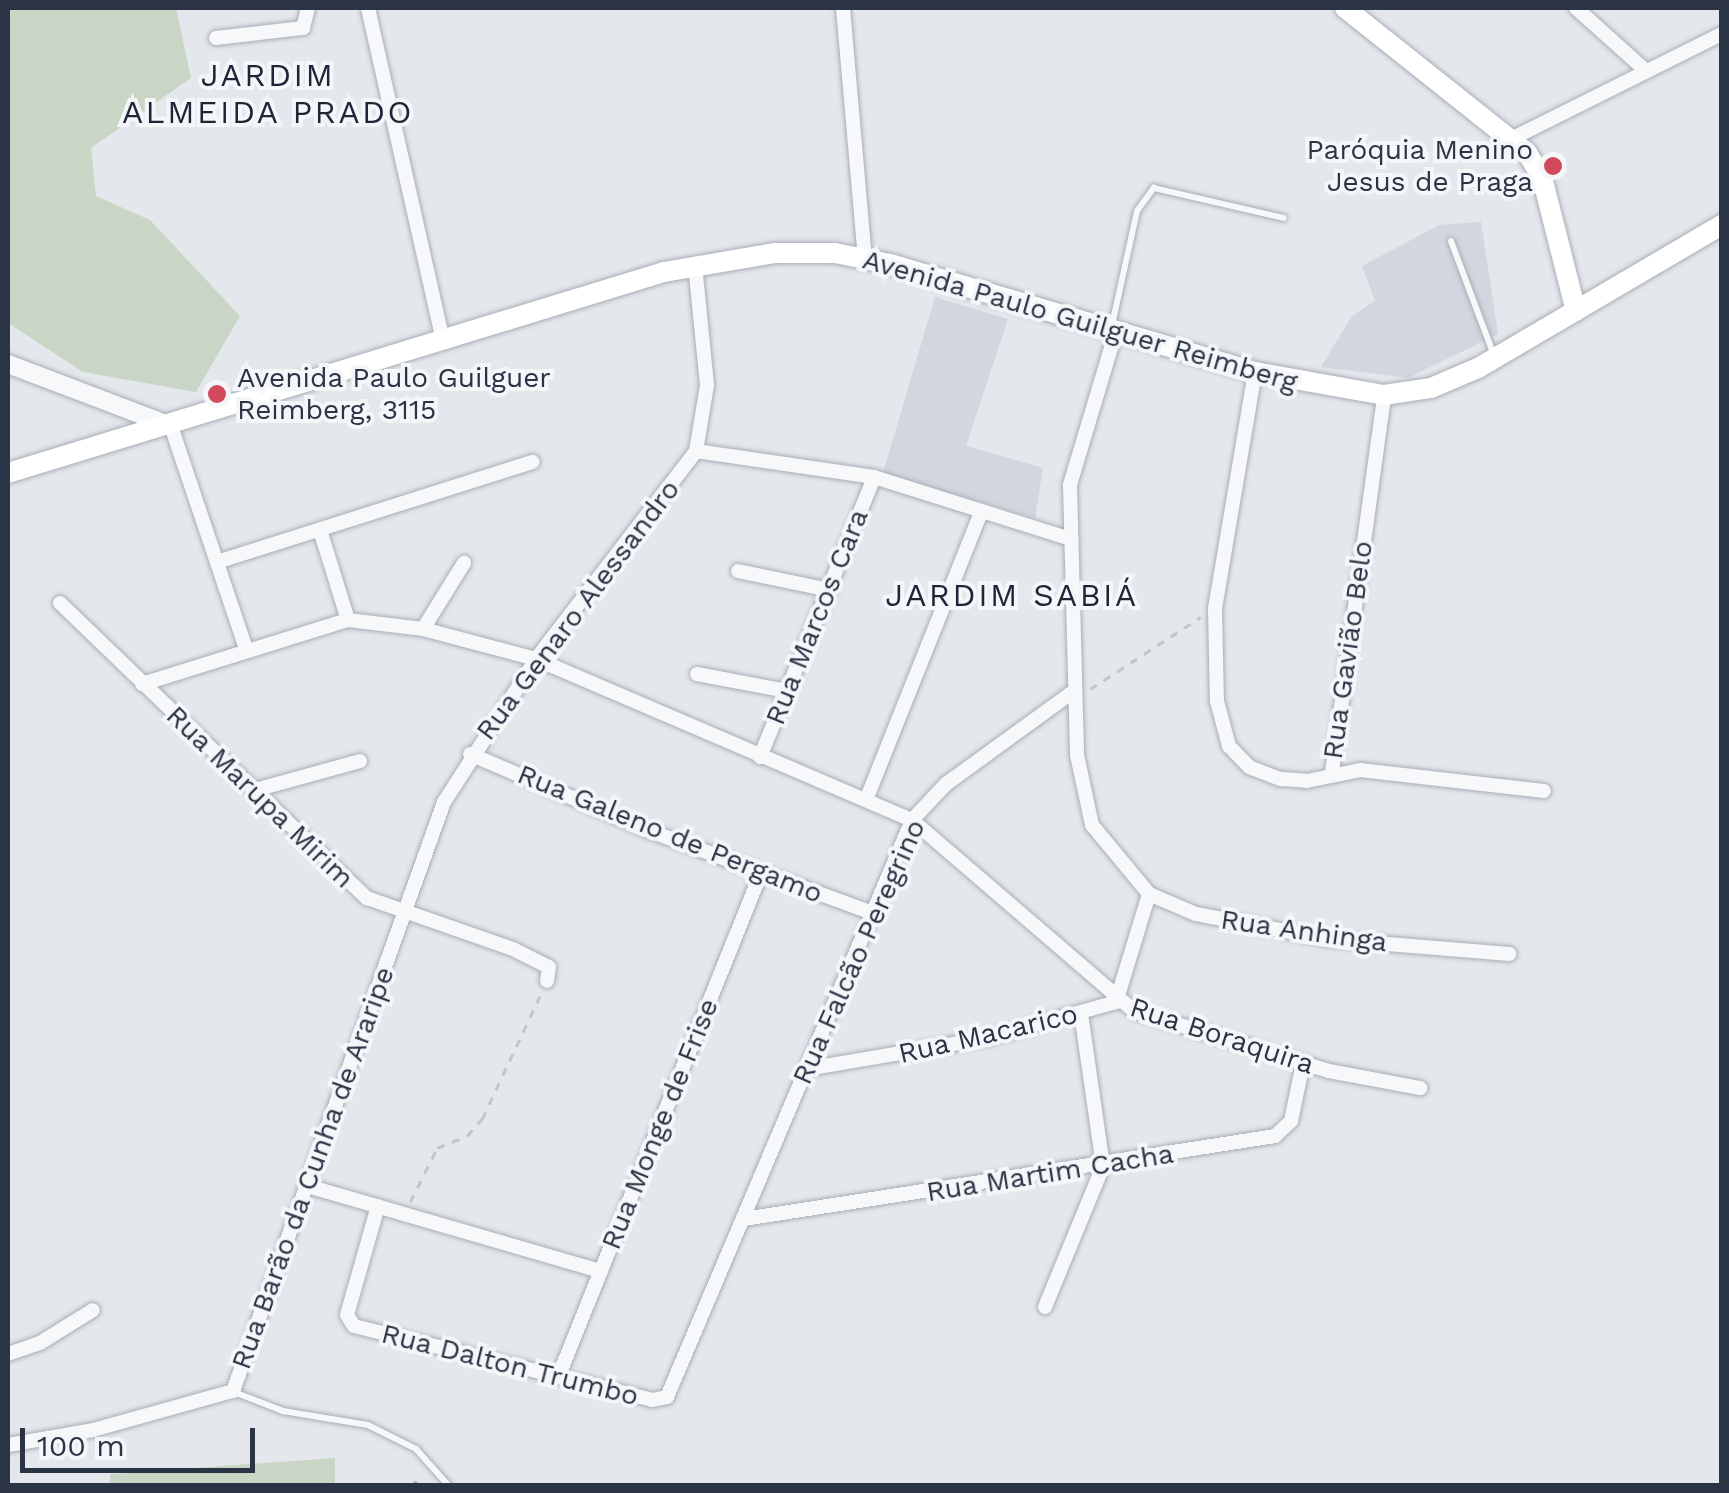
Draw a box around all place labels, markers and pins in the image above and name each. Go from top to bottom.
place label: Paróquia Menino Jesus de Praga [1306,133,1533,199]
marker: Paróquia Menino Jesus de Praga [1542,155,1564,177]
place label: Avenida Paulo Guilguer Reimberg, 3115 [237,361,551,427]
marker: Avenida Paulo Guilguer Reimberg, 3115 [206,383,228,405]

